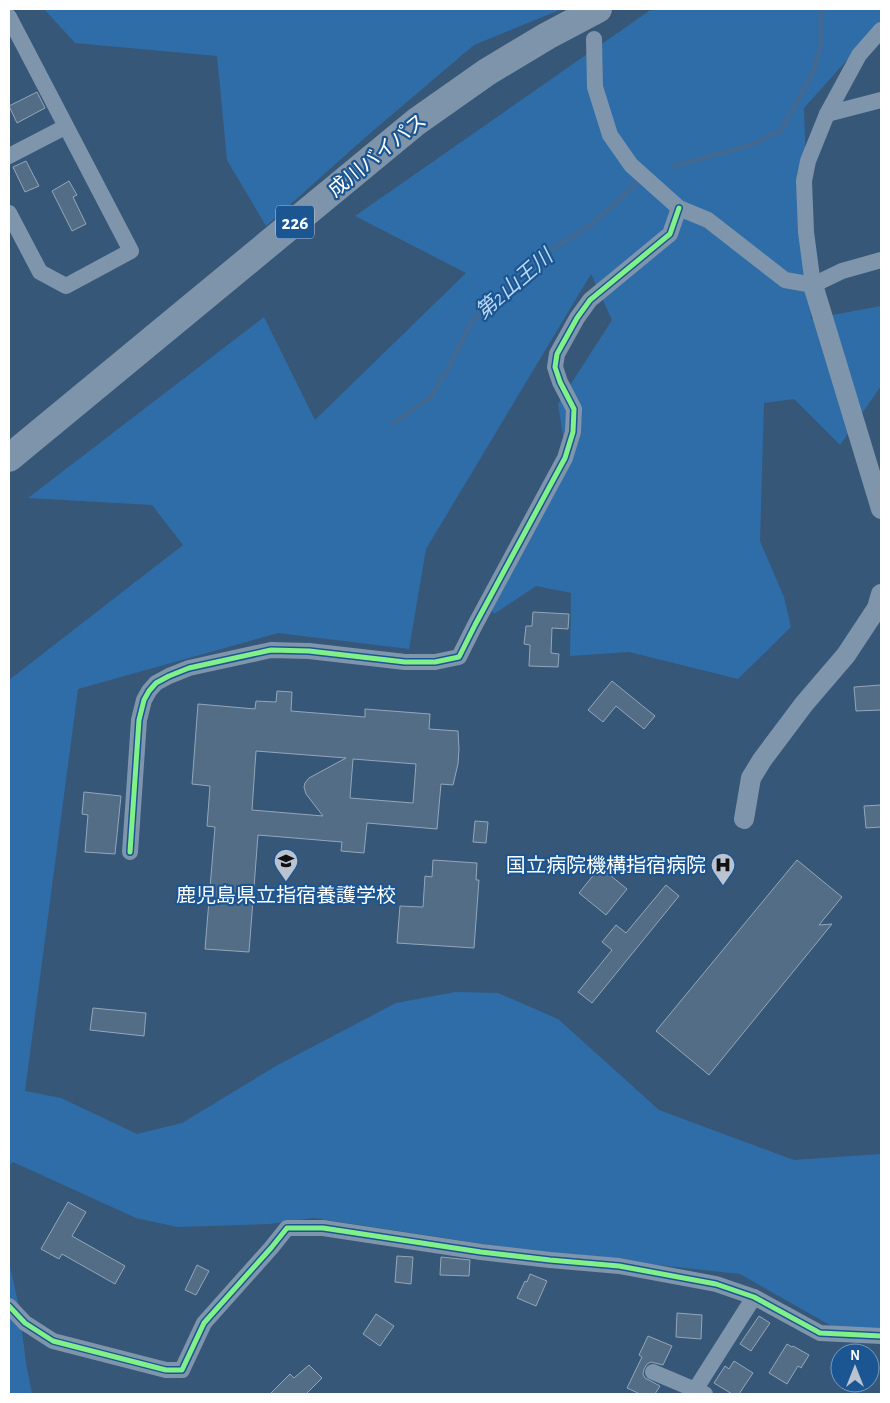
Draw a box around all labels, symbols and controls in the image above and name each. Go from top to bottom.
street label: 成川バイパス [324,110,430,201]
road number: 226 [276,206,314,238]
water label: 第2山王川 [471,244,558,323]
school or university icon: 鹿児島県立指宿養護学校 [273,848,299,882]
hospital icon: 国立病院機構指宿病院 [710,852,736,886]
place label: 国立病院機構指宿病院 [506,854,706,876]
place label: 鹿児島県立指宿養護学校 [176,885,396,906]
north arrow [830,1343,880,1393]
text: N [850,1349,860,1363]

